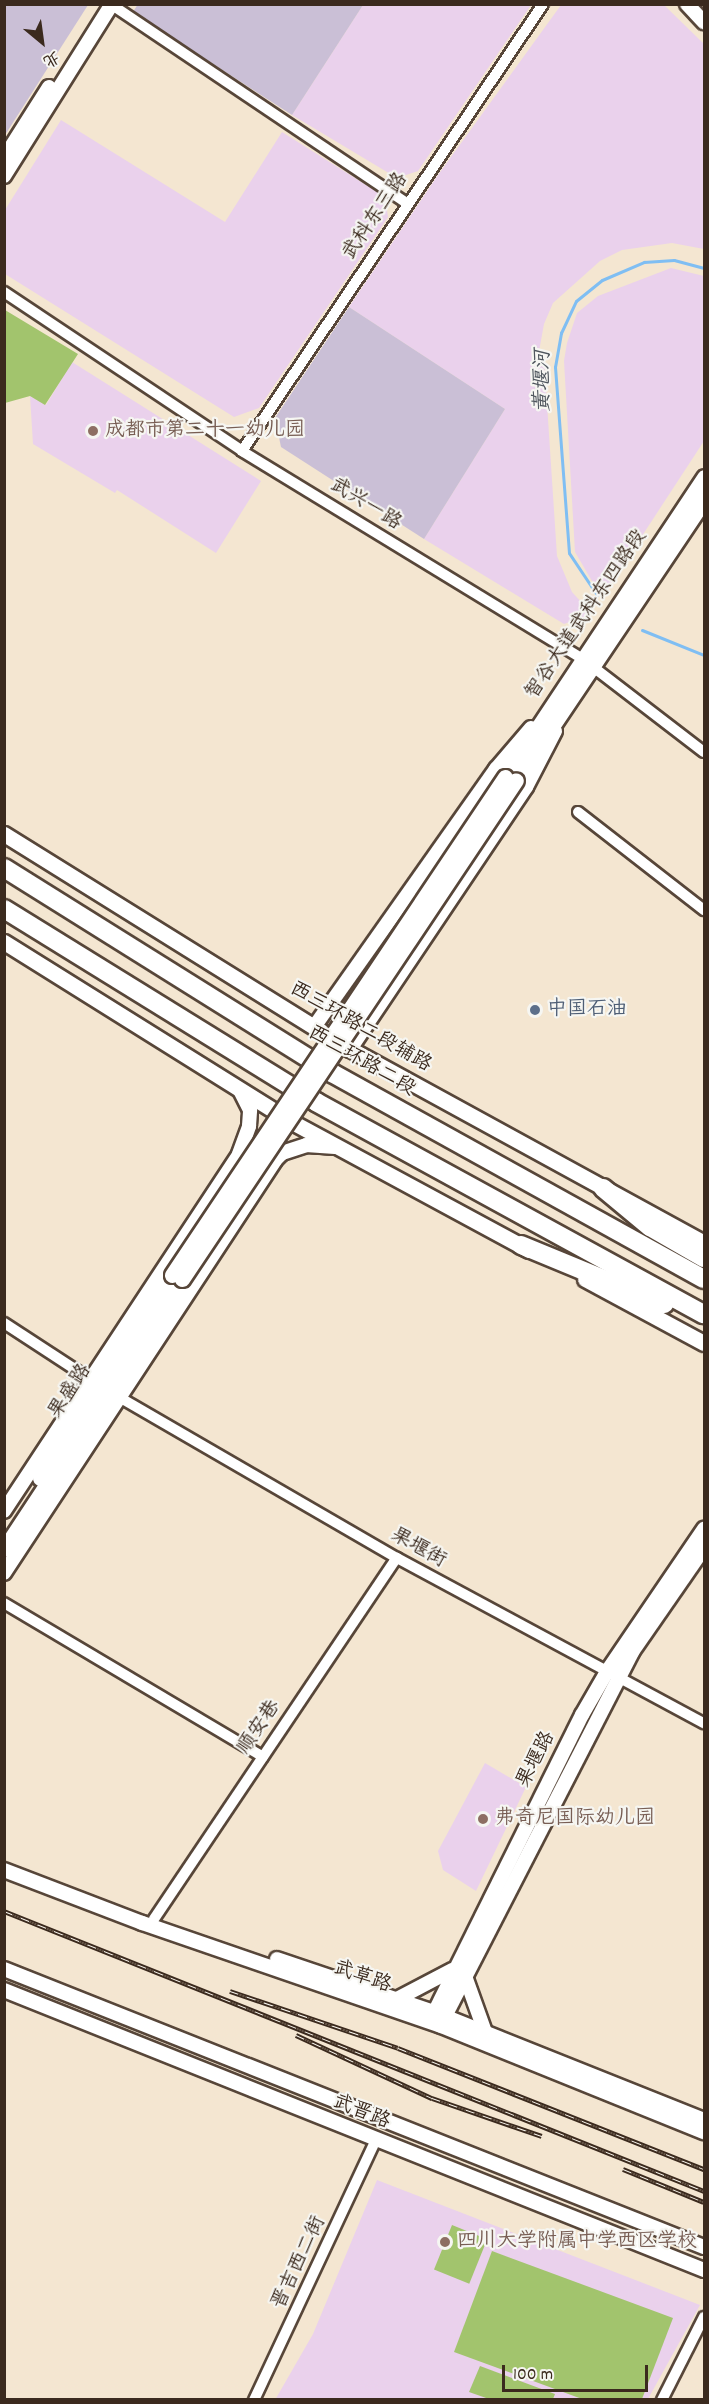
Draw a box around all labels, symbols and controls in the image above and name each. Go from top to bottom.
north arrow [12,12,72,72]
text: 北 [38,44,64,72]
street label: 武科东三路 [338,169,414,265]
water label: 黄堰河 [531,350,557,412]
place label: 成都市第二十一幼儿园 [105,419,305,443]
marker: 成都市第二十一幼儿园 [86,424,100,438]
street label: 武兴一路 [325,474,405,536]
street label: 智谷大道武科东四路段 [521,525,653,705]
street label: 西三环路二段辅路 [285,978,435,1078]
place label: 中国石油 [547,998,627,1022]
marker: 中国石油 [528,1003,542,1017]
street label: 西三环路二段 [303,1022,419,1102]
street label: 果盛路 [45,1360,97,1424]
street label: 果堰街 [386,1524,450,1574]
street label: 顺安巷 [233,1696,287,1760]
street label: 果堰路 [513,1728,561,1792]
place label: 弗奇尼国际幼儿园 [495,1807,655,1831]
marker: 弗奇尼国际幼儿园 [476,1812,490,1826]
street label: 武草路 [330,1957,394,1999]
street label: 武晋路 [329,2091,393,2135]
street label: 晋吉西二街 [268,2213,332,2313]
place label: 四川大学附属中学西区学校 [457,2230,697,2254]
marker: 四川大学附属中学西区学校 [438,2235,452,2249]
scale bar [505,2353,650,2391]
text: 100 m [513,2363,553,2388]

